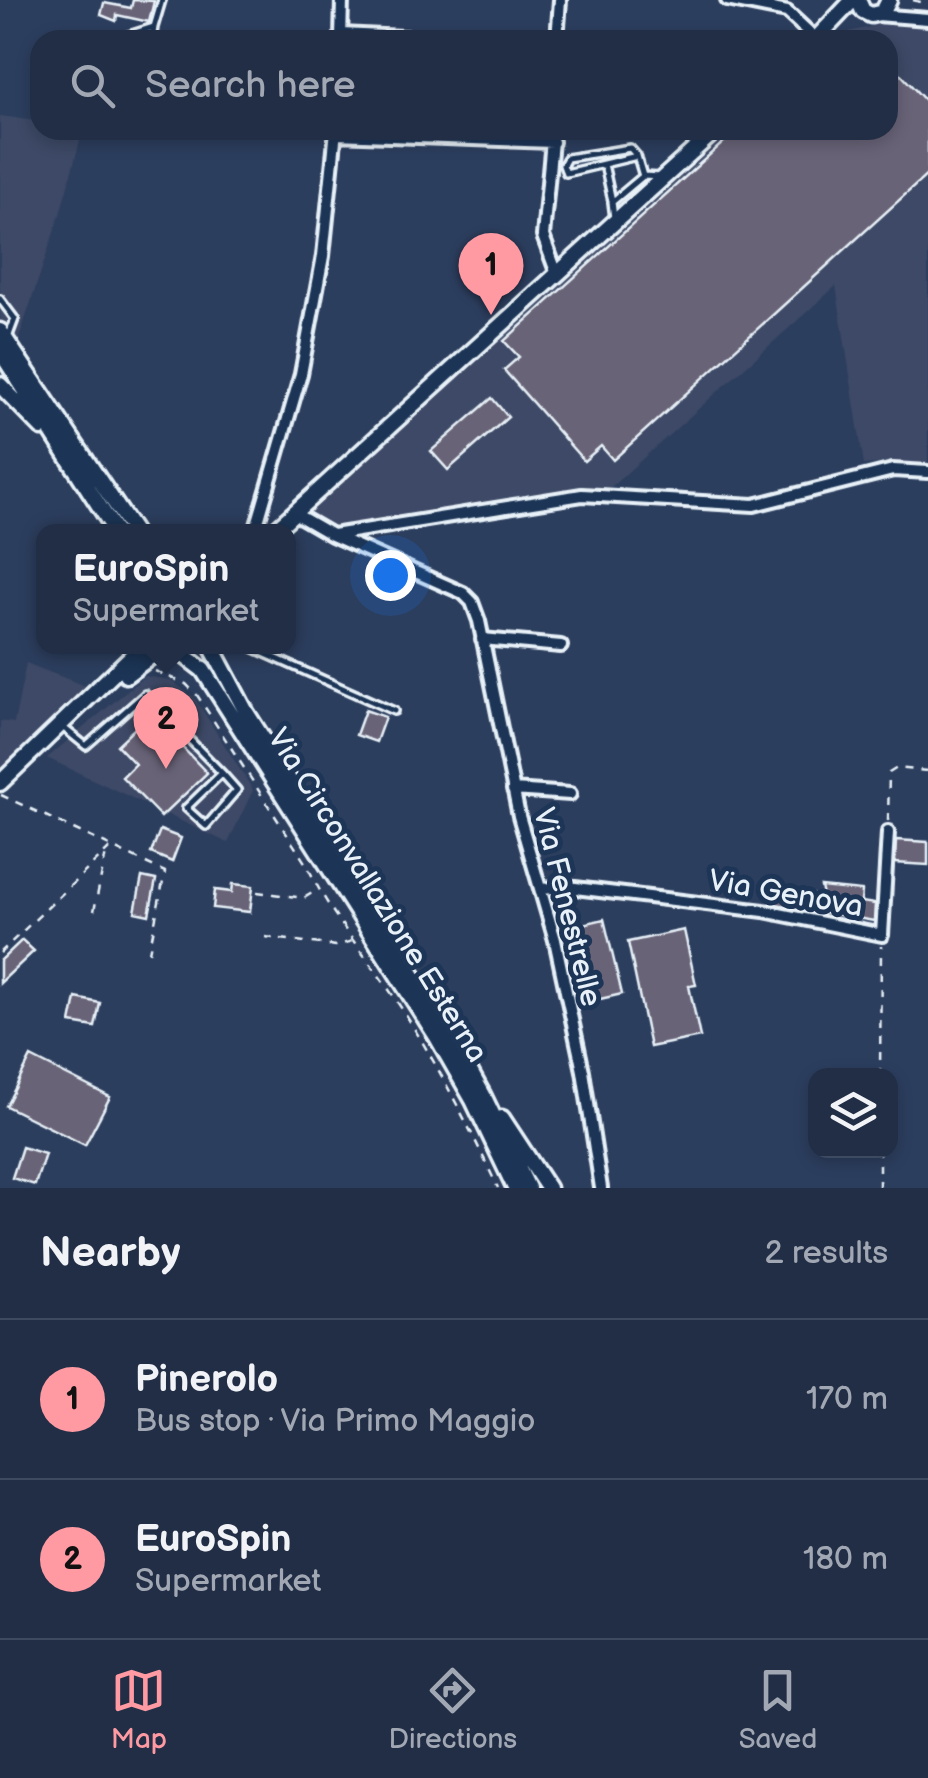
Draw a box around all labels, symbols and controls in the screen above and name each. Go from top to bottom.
search box [30,30,898,140]
icon: search [65,58,120,113]
text: Search here [145,63,356,108]
pin: 1 [458,232,524,315]
popup [36,524,296,654]
text: EuroSpin [73,547,229,592]
your location [365,550,416,601]
text: Supermarket [73,592,259,631]
pin: 2 [134,686,198,769]
street label: Via Circonvallazione Esterna [259,722,495,1069]
street label: Via Fenestrelle [525,804,609,1010]
street label: Via Genova [706,863,866,925]
map controls [808,1068,898,1158]
button: layers [808,1068,898,1158]
text: Nearby [40,1228,180,1279]
text: 2 results [764,1234,888,1273]
text: Pinerolo [135,1357,278,1402]
text: 1 [66,1380,79,1419]
text: 170 m [806,1380,888,1419]
text: Bus stop · Via Primo Maggio [135,1402,535,1441]
text: EuroSpin [135,1517,292,1562]
text: 2 [63,1540,82,1579]
text: 180 m [803,1540,888,1579]
text: Supermarket [135,1562,321,1601]
tab: Map [111,1663,167,1756]
tab: Directions [388,1663,517,1756]
tab: Saved [739,1663,817,1756]

